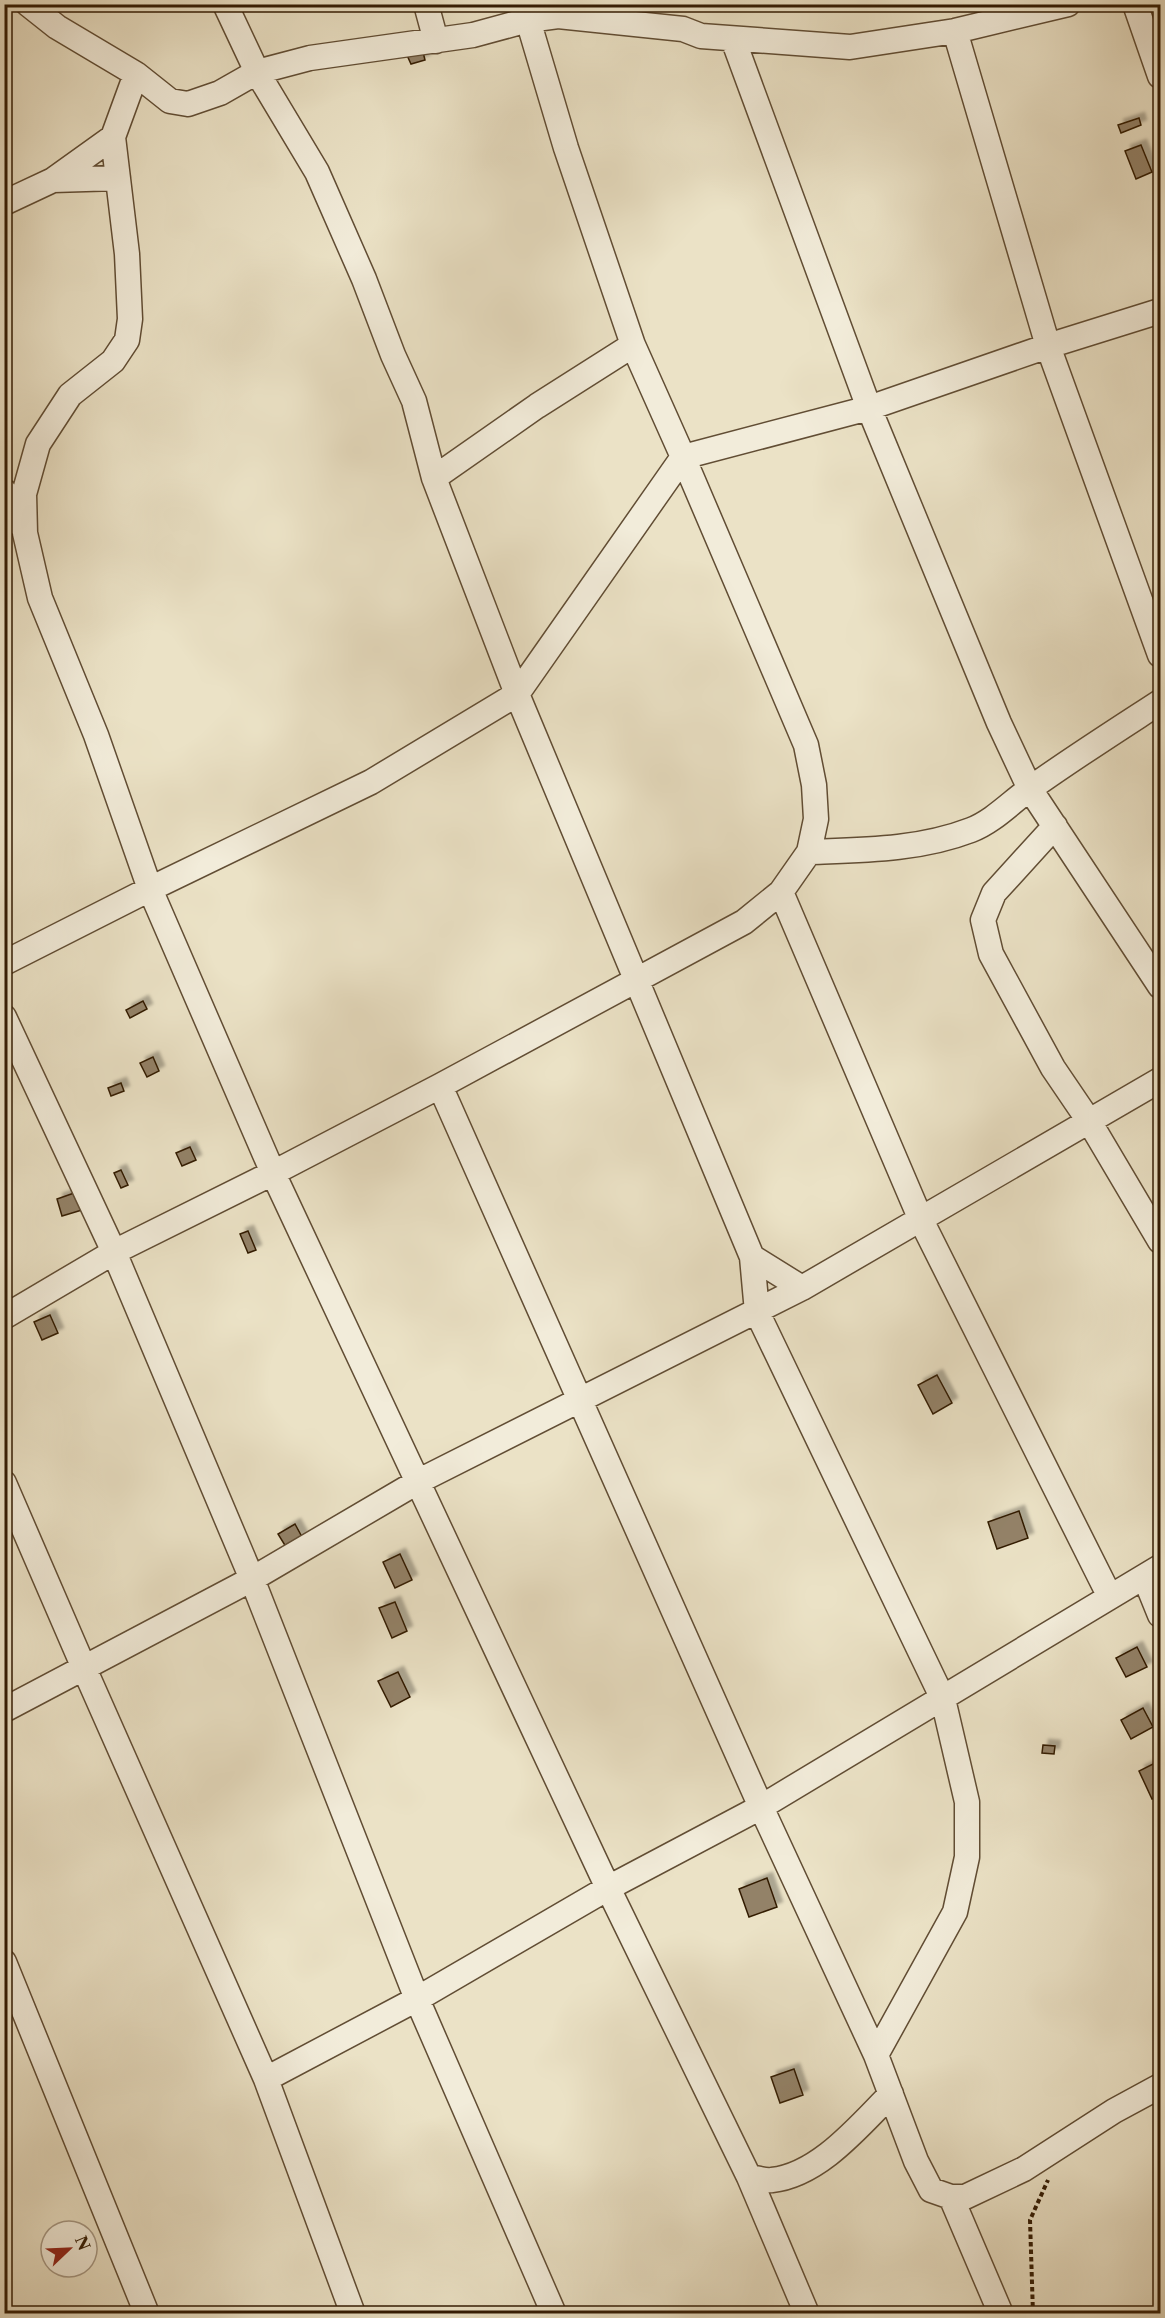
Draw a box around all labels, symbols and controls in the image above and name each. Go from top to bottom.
north arrow [39,2219,99,2279]
text: N [71,2233,95,2254]

